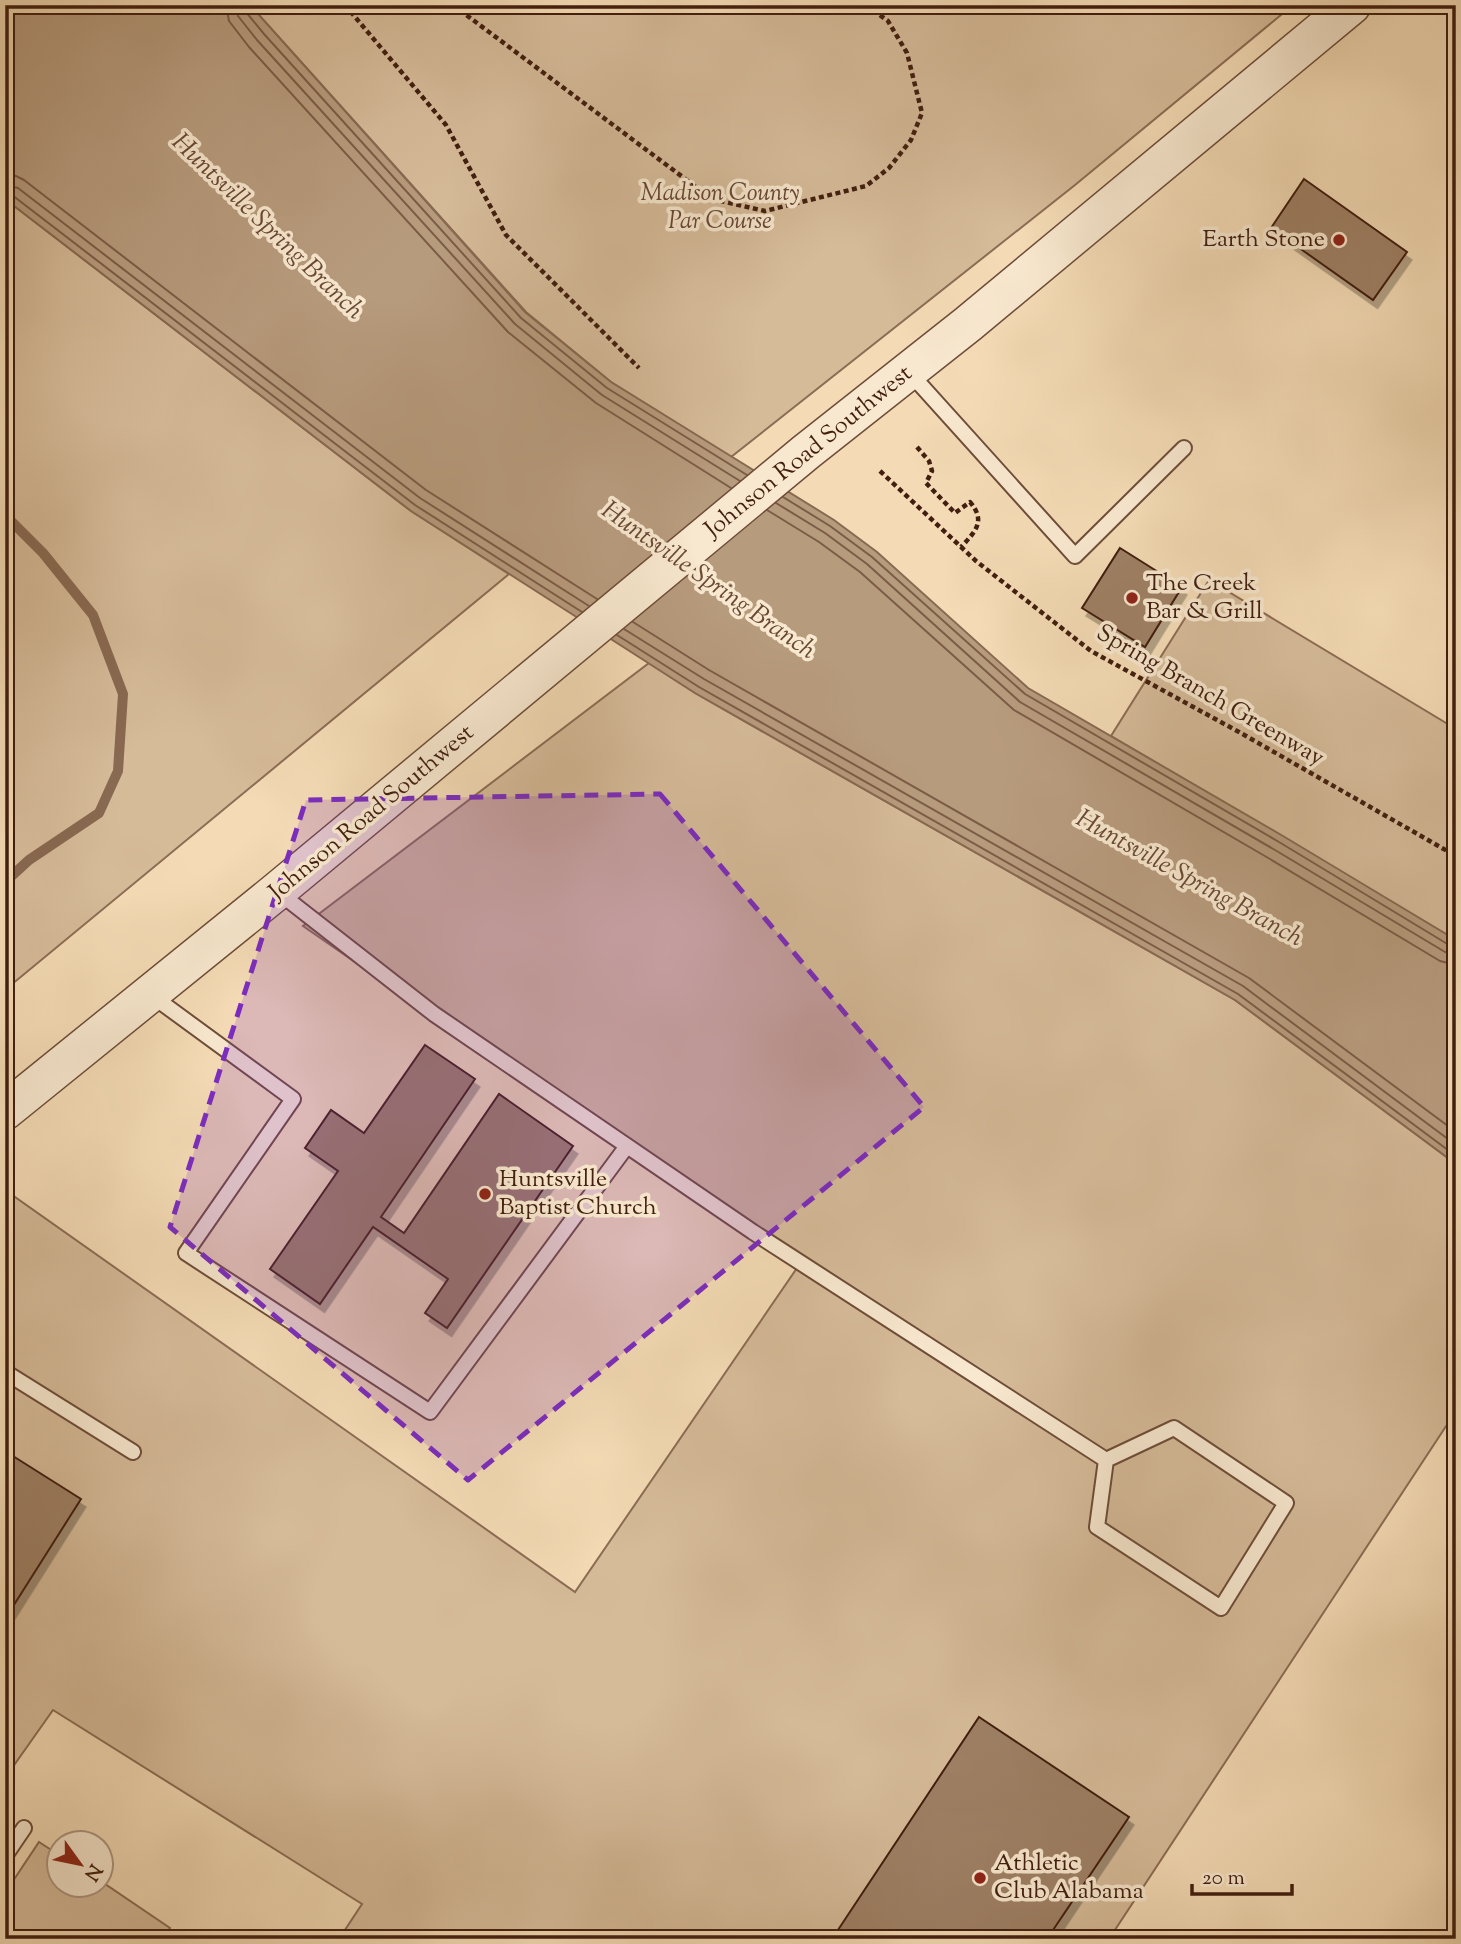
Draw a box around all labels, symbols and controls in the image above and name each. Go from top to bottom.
water label: Huntsville Spring Branch [163,125,372,329]
park label: Madison County Par Course [641,177,800,239]
place label: Earth Stone [1203,223,1325,257]
marker: Earth Stone [1331,232,1347,248]
street label: Johnson Road Southwest [696,357,920,548]
water label: Huntsville Spring Branch [593,493,823,669]
place label: The Creek Bar & Grill [1146,567,1263,629]
marker: The Creek Bar & Grill [1124,590,1140,606]
street label: Spring Branch Greenway [1090,617,1330,775]
street label: Johnson Road Southwest [261,717,482,910]
water label: Huntsville Spring Branch [1069,801,1310,957]
place label: Huntsville Baptist Church [499,1163,657,1225]
marker: Huntsville Baptist Church [477,1186,493,1202]
north arrow [46,1828,116,1898]
place label: Athletic Club Alabama [994,1847,1144,1909]
scale bar [1192,1853,1291,1897]
text: N [77,1858,108,1886]
text: 20 m [1202,1864,1245,1894]
marker: Athletic Club Alabama [972,1870,988,1886]

